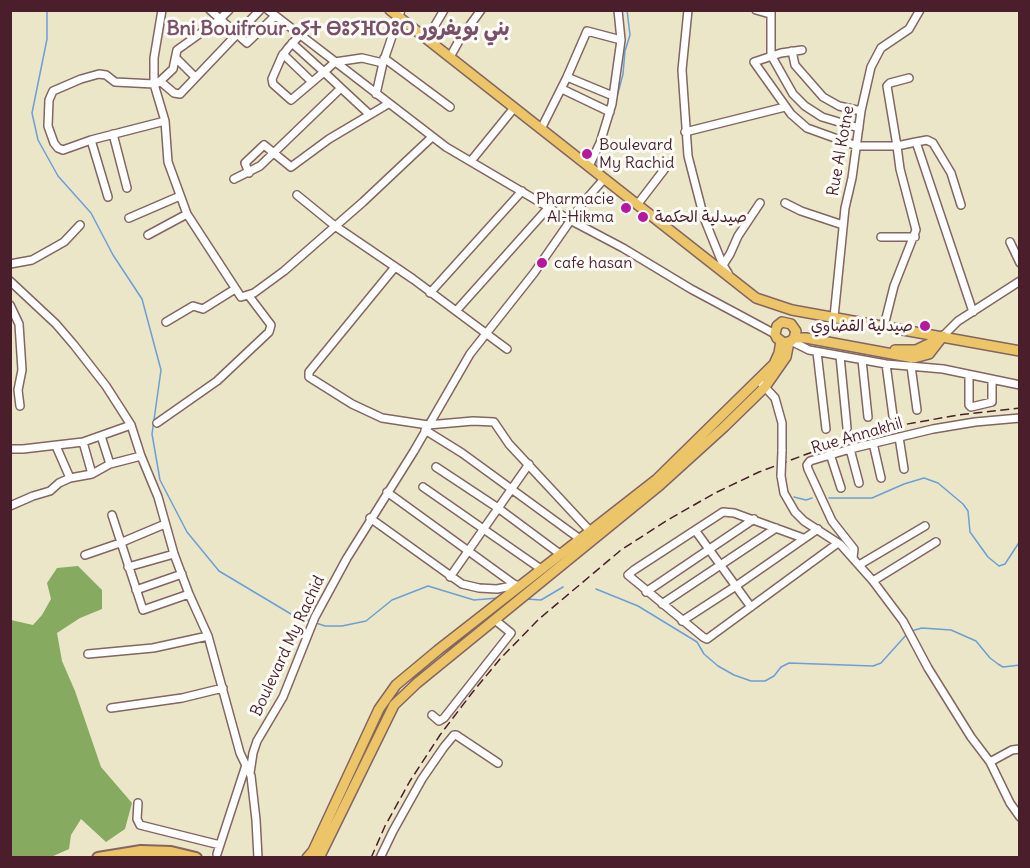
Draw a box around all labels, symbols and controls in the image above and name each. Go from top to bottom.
district label: Bni Bouifrour ⴰⵢⵜ ⴱⵓⵢⴼⵔⵓⵔ بني بويفرور [166,17,510,41]
street label: Rue Al Kotne [824,104,858,198]
place label: Boulevard My Rachid [599,135,674,173]
marker: Boulevard My Rachid [580,147,594,161]
place label: Pharmacie Al-Hikma [536,189,614,227]
marker: Pharmacie Al-Hikma [619,201,633,215]
place label: صيدلية الحكمة [655,207,747,227]
marker: صيدلية الحكمة [636,210,650,224]
place label: cafe hasan [554,253,632,273]
marker: cafe hasan [535,256,549,270]
place label: صيدلية القضاوي [811,316,913,336]
marker: صيدلية القضاوي [918,319,932,333]
street label: Rue Annakhil [809,414,905,458]
street label: Boulevard My Rachid [247,573,329,719]

